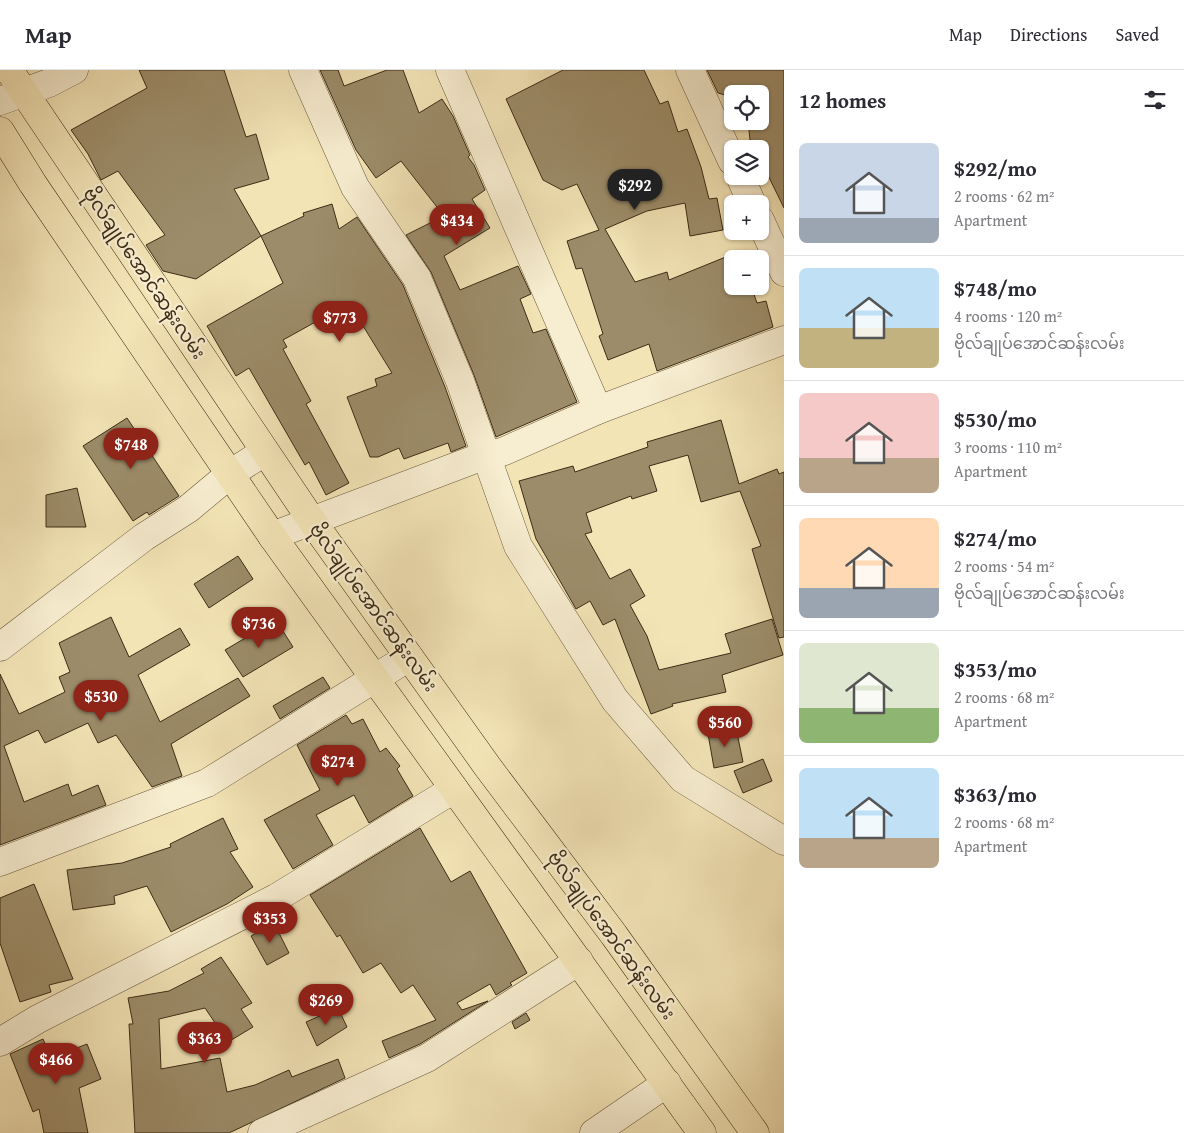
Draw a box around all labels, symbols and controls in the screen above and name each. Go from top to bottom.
text: Map [25,17,72,52]
text: Map [949,21,982,48]
text: Directions [1010,21,1087,48]
text: Saved [1115,21,1159,48]
map controls [724,85,769,295]
button: locate [724,85,769,130]
text: 12 homes [799,85,886,116]
icon: filters [1141,86,1169,114]
button: layers [724,140,769,185]
text: $292/mo [954,153,1037,184]
icon: home [839,163,899,223]
pin: $292 [605,168,665,211]
text: $292 [618,173,652,197]
street label: ဗိုလ်ချုပ်အောင်ဆန်းလမ်း [74,181,213,366]
text: 2 rooms · 62 m² [954,184,1054,208]
button: + [724,195,769,240]
pin: $434 [427,204,487,246]
text: $434 [440,208,474,232]
text: Apartment [954,208,1027,232]
button: − [724,250,769,295]
text: $748/mo [954,273,1037,304]
icon: home [839,288,899,348]
pin: $773 [310,300,370,343]
text: 4 rooms · 120 m² [954,304,1062,328]
text: $773 [323,305,357,329]
text: ဗိုလ်ချုပ်အောင်ဆန်းလမ်း [954,331,1124,355]
text: $530/mo [954,404,1037,435]
icon: home [839,413,899,473]
pin: $748 [101,428,161,470]
text: $748 [114,432,148,456]
text: 3 rooms · 110 m² [954,435,1062,459]
text: Apartment [954,459,1027,483]
street label: ဗိုလ်ချုပ်အောင်ဆန်းလမ်း [301,517,445,699]
text: $274/mo [954,523,1037,554]
icon: home [839,538,899,598]
text: 2 rooms · 54 m² [954,554,1054,578]
text: ဗိုလ်ချုပ်အောင်ဆန်းလမ်း [954,581,1124,605]
pin: $736 [229,606,289,649]
text: $736 [242,611,276,635]
text: $353/mo [954,654,1037,685]
icon: home [839,663,899,723]
pin: $530 [71,680,131,722]
text: $530 [84,684,118,708]
text: 2 rooms · 68 m² [954,685,1054,709]
pin: $560 [695,706,755,748]
text: Apartment [954,709,1027,733]
text: $560 [708,710,742,734]
pin: $274 [308,744,368,787]
text: $274 [321,749,355,773]
text: $363/mo [954,779,1037,810]
icon: home [839,788,899,848]
text: 2 rooms · 68 m² [954,810,1054,834]
text: Apartment [954,834,1027,858]
street label: ဗိုလ်ချုပ်အောင်ဆန်းလမ်း [539,845,683,1027]
pin: $353 [240,902,300,944]
text: $353 [253,906,287,930]
pin: $269 [296,984,356,1026]
text: $269 [309,988,343,1012]
pin: $363 [175,1022,235,1064]
text: $363 [188,1026,222,1050]
pin: $466 [26,1042,86,1085]
text: $466 [39,1047,73,1071]

